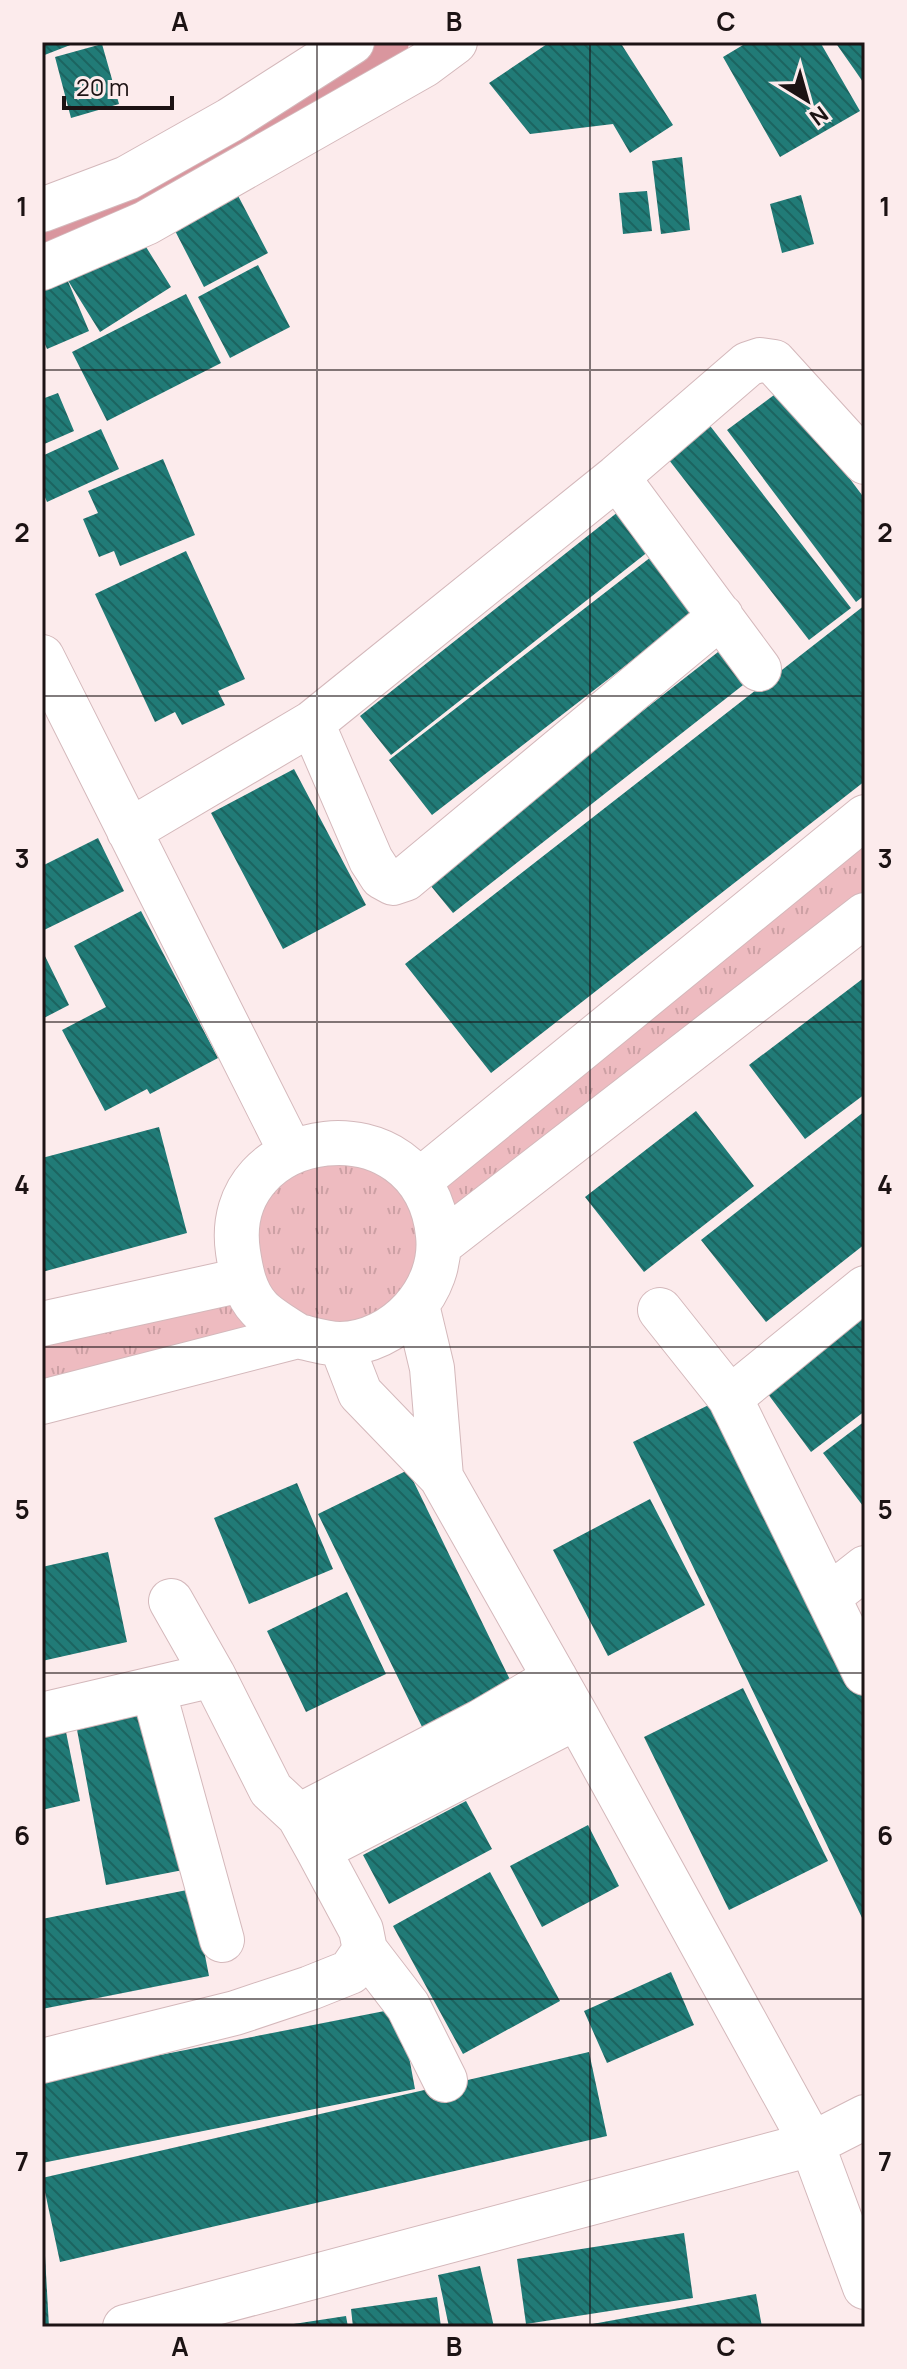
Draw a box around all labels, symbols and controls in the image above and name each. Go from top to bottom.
text: A [171,3,189,39]
text: B [446,3,462,39]
text: C [716,3,736,39]
scale bar [64,60,172,110]
north arrow [767,60,847,140]
text: 20 m [76,70,129,103]
text: N [804,99,834,133]
text: 1 [16,188,28,224]
text: 1 [879,188,891,224]
text: 2 [14,514,30,550]
text: 2 [877,514,893,550]
text: 3 [14,840,30,876]
text: 3 [877,840,893,876]
text: 4 [14,1166,30,1202]
text: 4 [877,1166,893,1202]
text: 5 [14,1491,30,1527]
text: 5 [877,1491,893,1527]
text: 6 [14,1817,30,1853]
text: 6 [877,1817,893,1853]
text: 7 [15,2143,29,2179]
text: 7 [878,2143,892,2179]
text: A [171,2328,189,2364]
text: B [446,2328,462,2364]
text: C [716,2328,736,2364]

